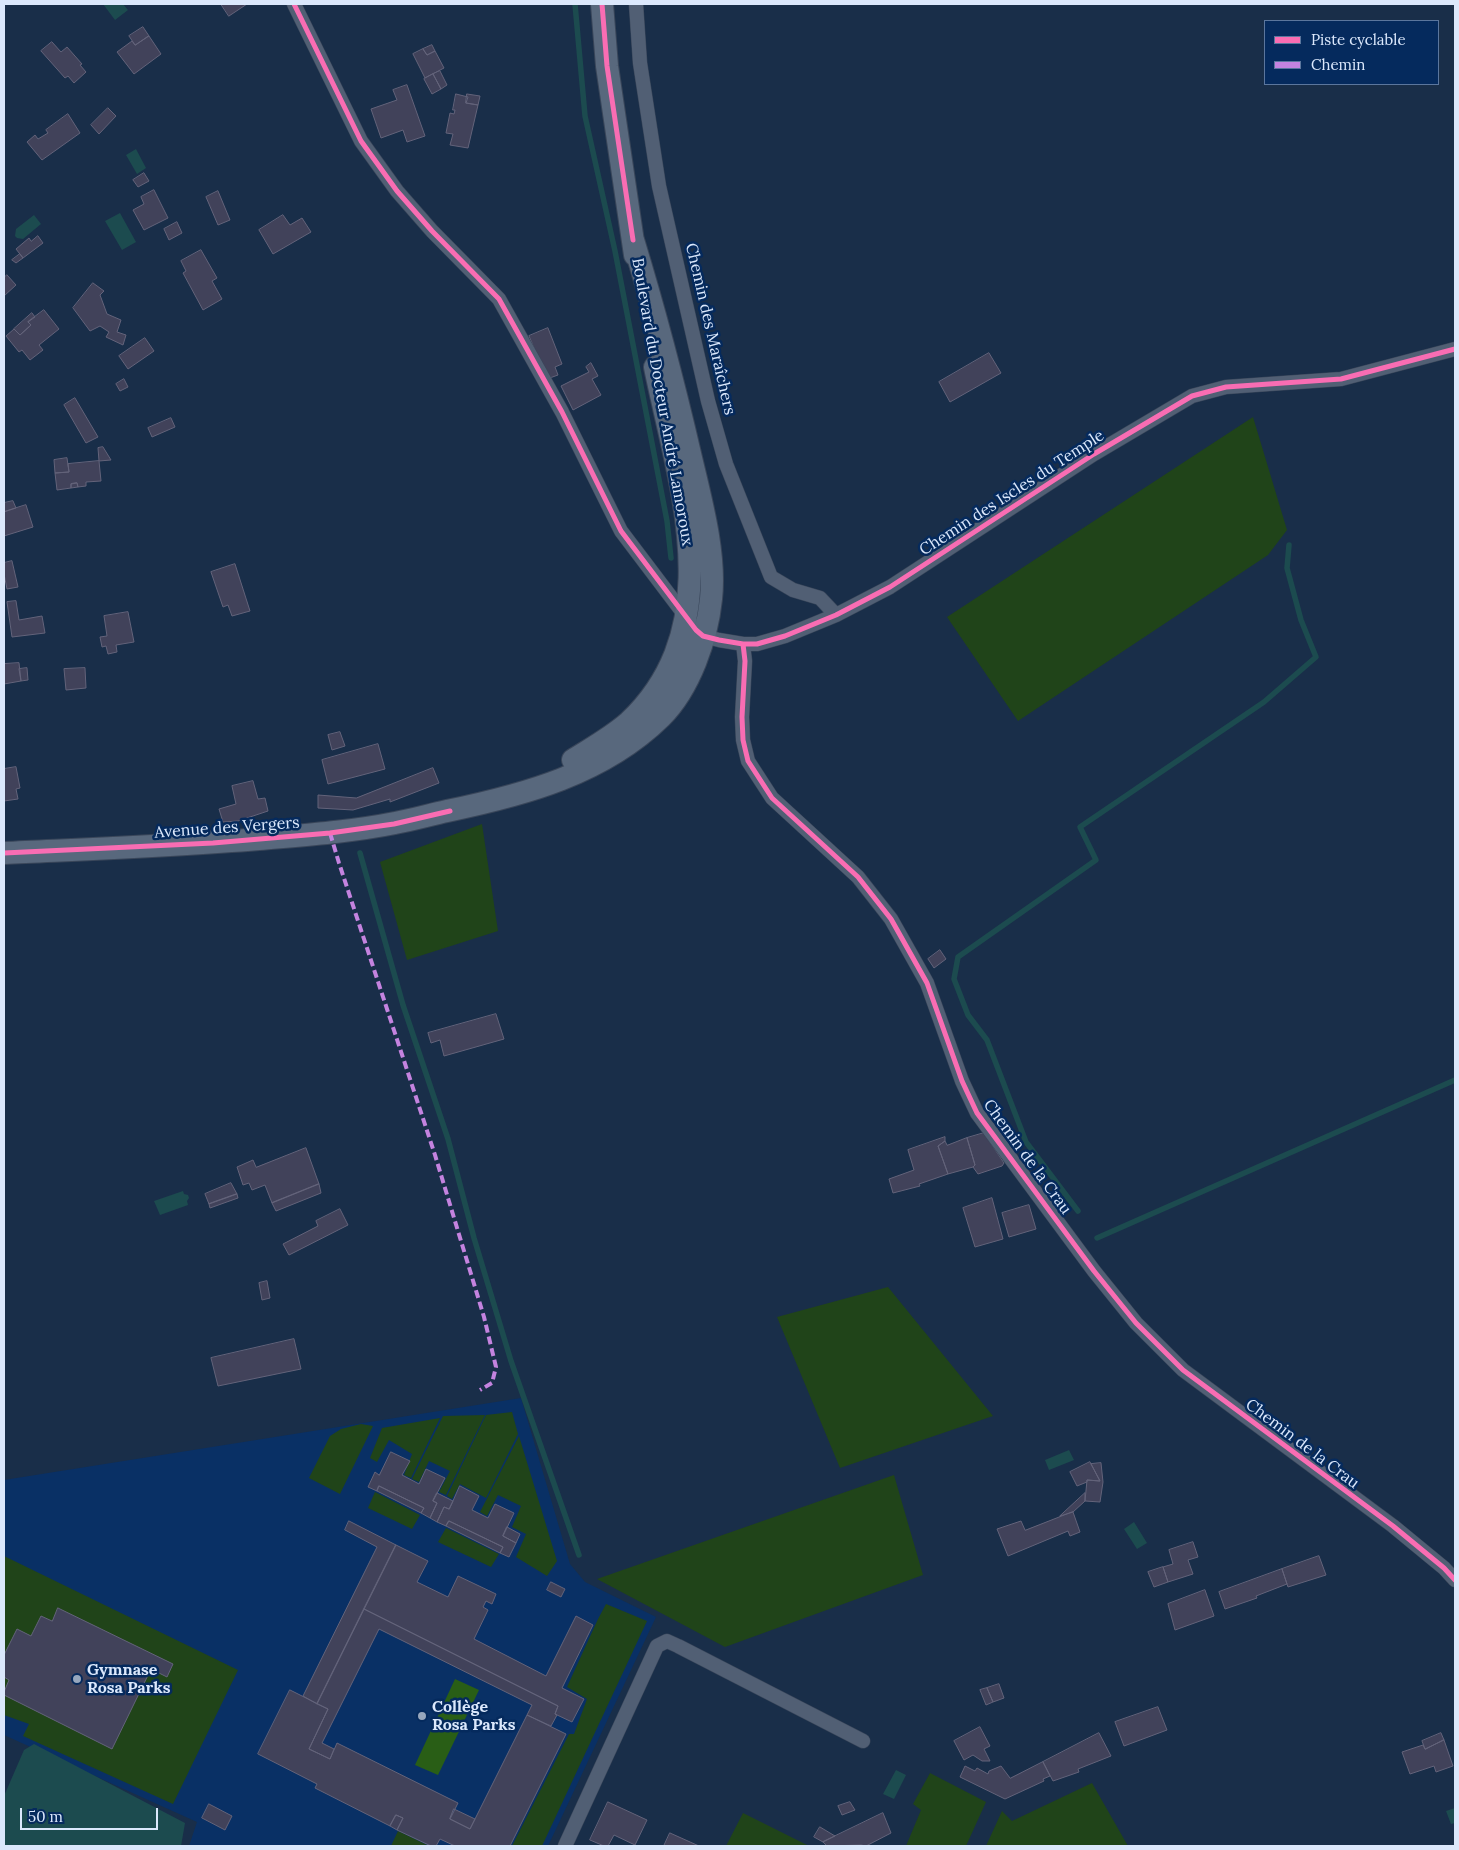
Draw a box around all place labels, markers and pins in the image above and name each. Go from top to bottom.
place label: Gymnase Rosa Parks [87,1660,170,1698]
marker: Gymnase Rosa Parks [71,1673,83,1685]
place label: Collège Rosa Parks [432,1697,515,1735]
marker: Collège Rosa Parks [416,1710,428,1722]

